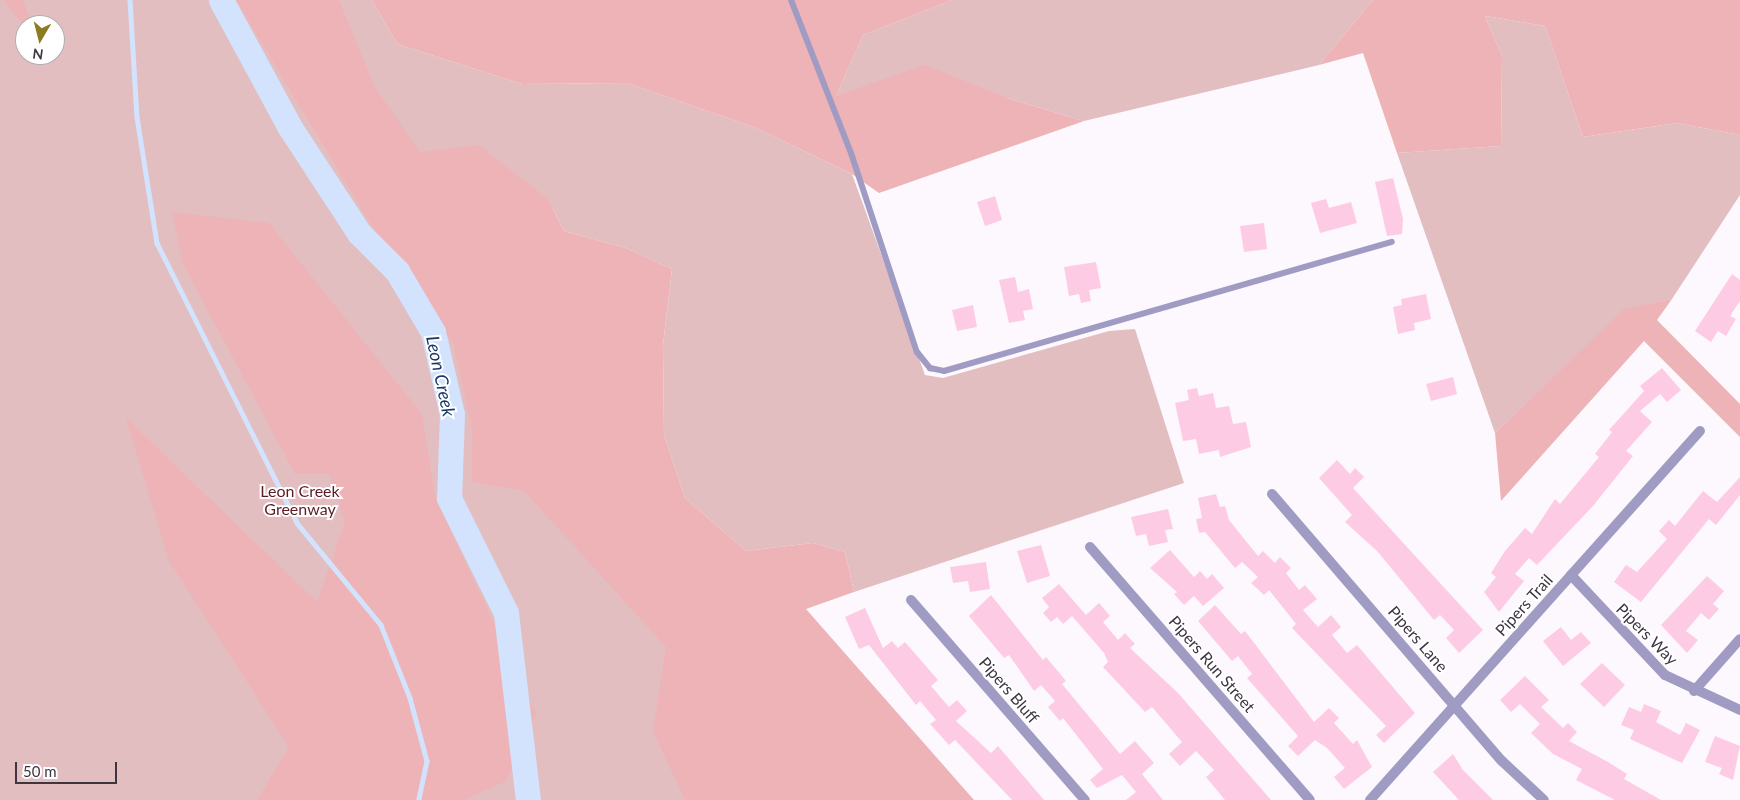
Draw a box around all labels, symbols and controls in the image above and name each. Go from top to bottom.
north arrow [15,15,65,65]
text: N [31,45,45,64]
water label: Leon Creek [422,334,460,418]
park label: Leon Creek Greenway [260,481,340,519]
street label: Pipers Trail [1491,570,1557,640]
street label: Pipers Way [1612,599,1682,669]
street label: Pipers Lane [1384,602,1452,676]
street label: Pipers Run Street [1165,612,1259,716]
street label: Pipers Bluff [975,653,1043,727]
scale bar [18,752,120,784]
text: 50 m [23,762,57,780]

